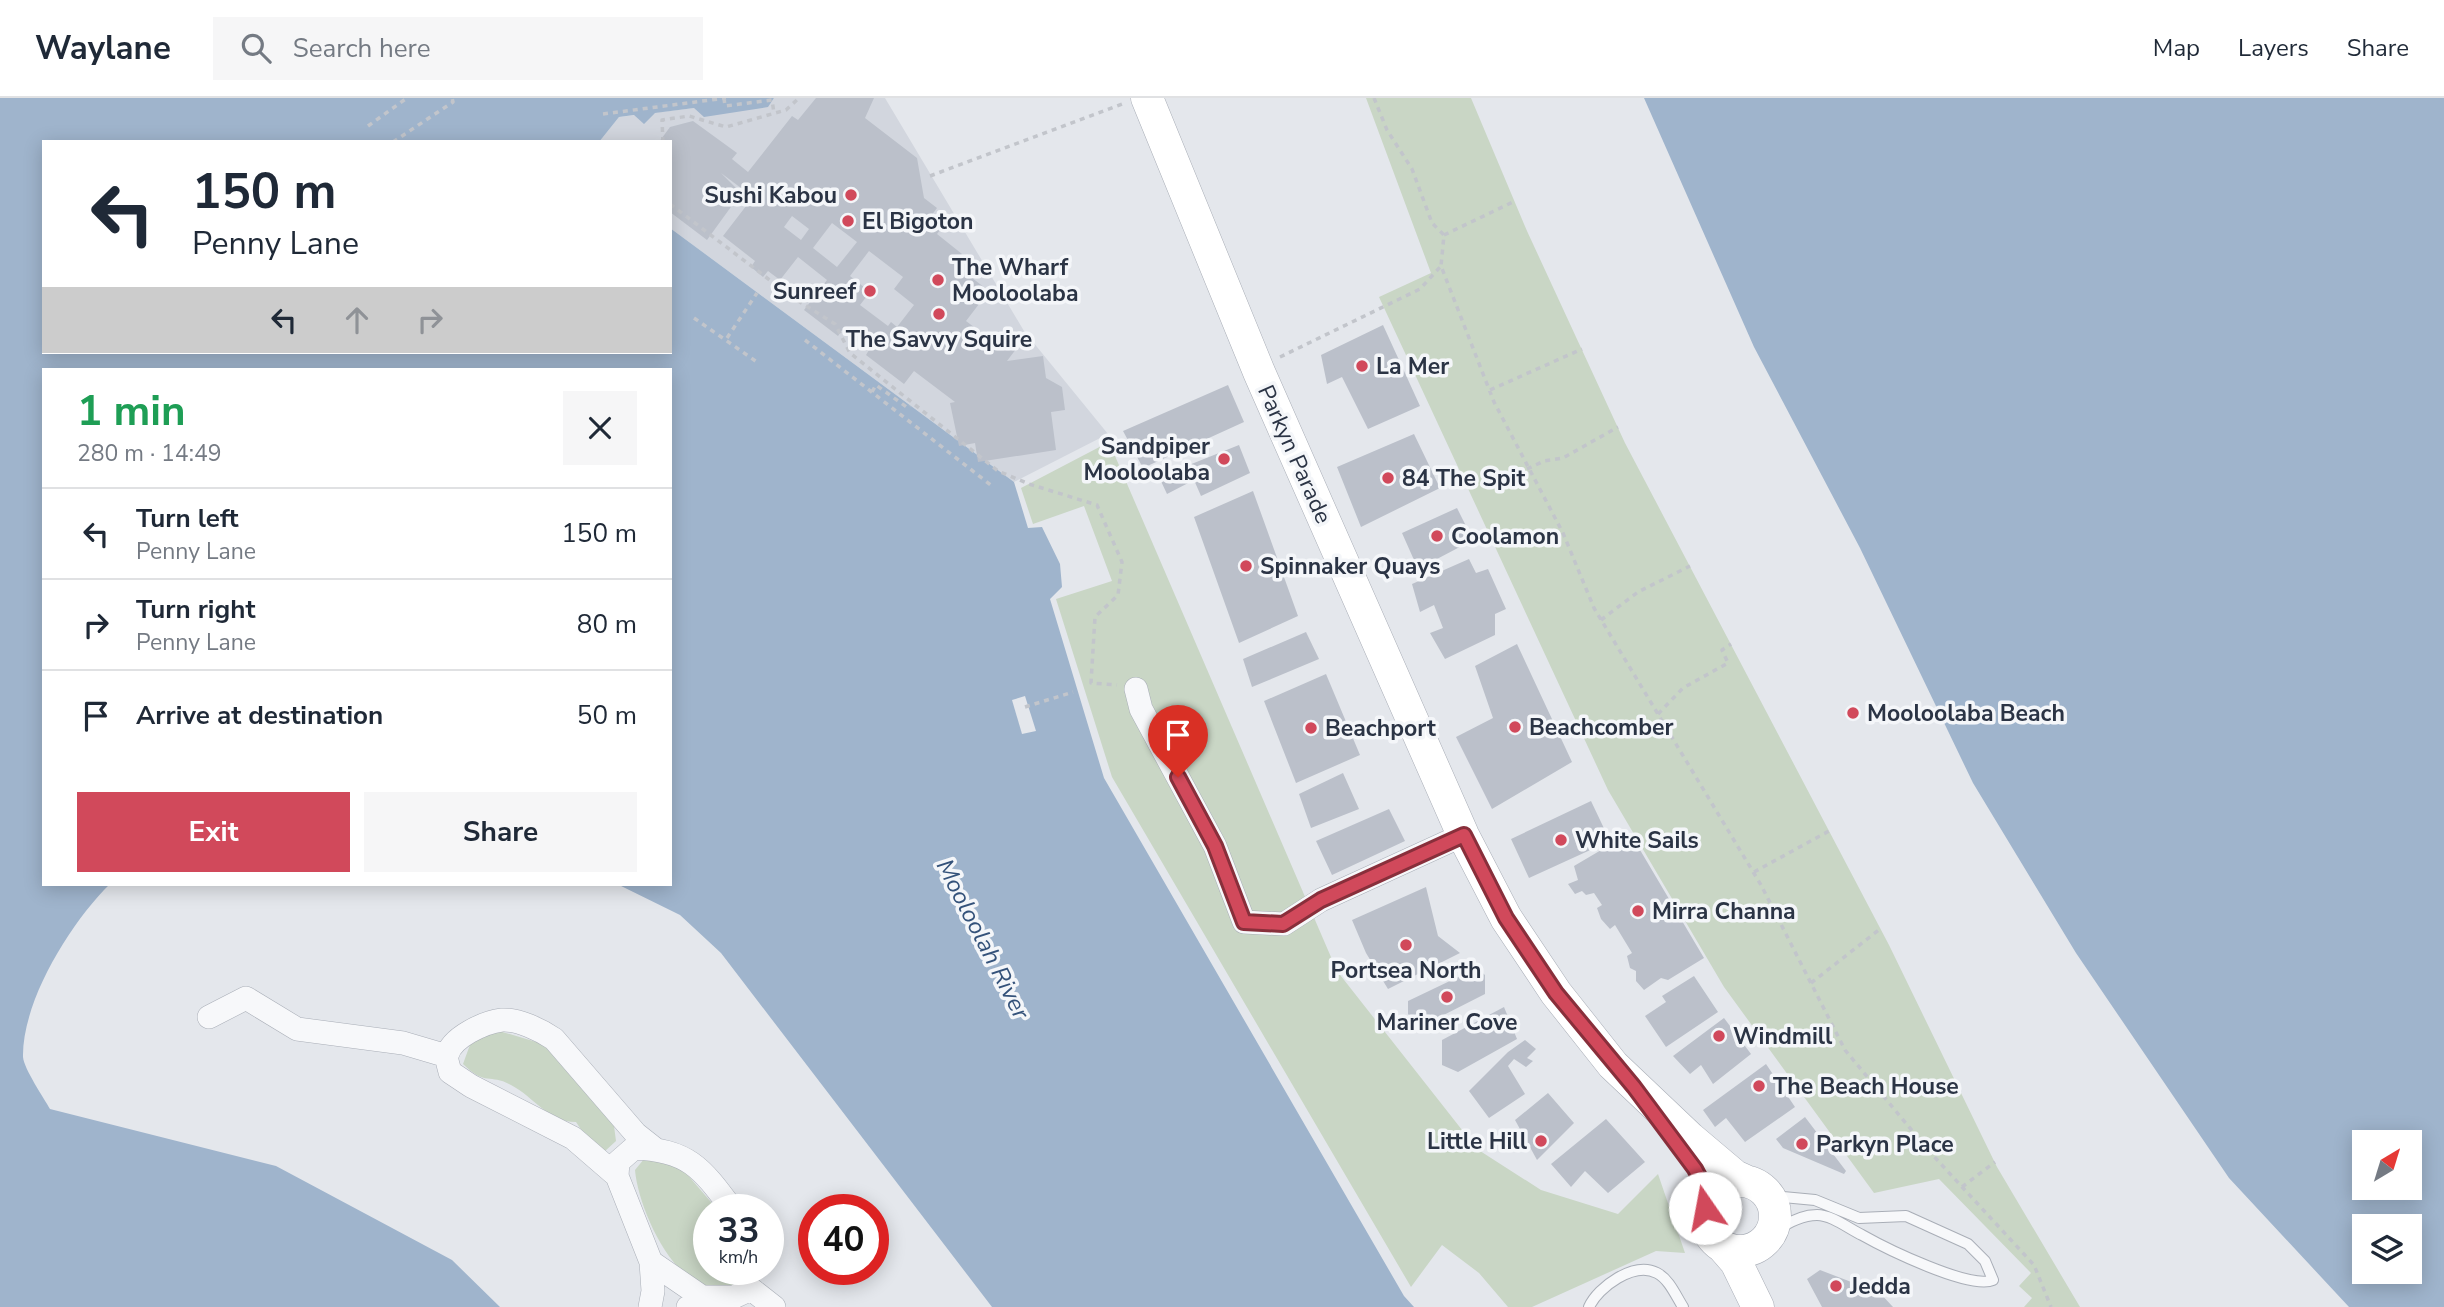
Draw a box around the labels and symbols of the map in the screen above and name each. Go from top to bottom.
place label: Sushi Kabou [704,180,837,211]
marker: Sushi Kabou [843,187,859,203]
place label: El Bigoton [862,206,973,237]
marker: El Bigoton [840,213,856,229]
place label: The Wharf Mooloolaba [952,252,1078,309]
marker: The Wharf Mooloolaba [930,272,946,288]
place label: Sunreef [773,276,857,307]
marker: Sunreef [862,283,878,299]
marker: The Savvy Squire [931,306,947,322]
place label: The Savvy Squire [846,324,1032,355]
place label: La Mer [1376,351,1449,382]
marker: La Mer [1354,358,1370,374]
street label: Parkyn Parade [1250,380,1339,528]
place label: Sandpiper Mooloolaba [1084,431,1210,488]
marker: Sandpiper Mooloolaba [1216,451,1232,467]
place label: 84 The Spit [1402,463,1525,494]
marker: 84 The Spit [1380,470,1396,486]
place label: Coolamon [1451,521,1559,552]
marker: Coolamon [1429,528,1445,544]
place label: Spinnaker Quays [1260,551,1440,582]
marker: Spinnaker Quays [1238,558,1254,574]
place label: Mooloolaba Beach [1867,698,2065,729]
pin [1148,705,1208,777]
marker: Mooloolaba Beach [1845,705,1861,721]
place label: Beachcomber [1529,712,1674,743]
place label: Beachport [1325,713,1436,744]
marker: Beachcomber [1507,719,1523,735]
marker: Beachport [1303,720,1319,736]
place label: White Sails [1575,825,1699,856]
marker: White Sails [1553,832,1569,848]
water label: Mooloolah River [929,853,1038,1026]
place label: Mirra Channa [1652,896,1796,927]
marker: Mirra Channa [1630,903,1646,919]
marker: Portsea North [1398,937,1414,953]
place label: Portsea North [1330,955,1482,986]
marker: Mariner Cove [1439,989,1455,1005]
place label: Mariner Cove [1377,1007,1517,1038]
place label: Windmill [1733,1021,1833,1052]
marker: Windmill [1711,1028,1727,1044]
place label: The Beach House [1773,1071,1959,1102]
marker: The Beach House [1751,1078,1767,1094]
place label: Little Hill [1427,1126,1528,1157]
place label: Parkyn Place [1816,1129,1954,1160]
north arrow [2352,1130,2422,1200]
marker: Little Hill [1533,1133,1549,1149]
marker: Parkyn Place [1794,1136,1810,1152]
position arrow [1668,1171,1742,1245]
speed limit sign: 40 [798,1194,889,1285]
place label: Jedda [1849,1271,1911,1302]
marker: Jedda [1828,1278,1844,1294]

